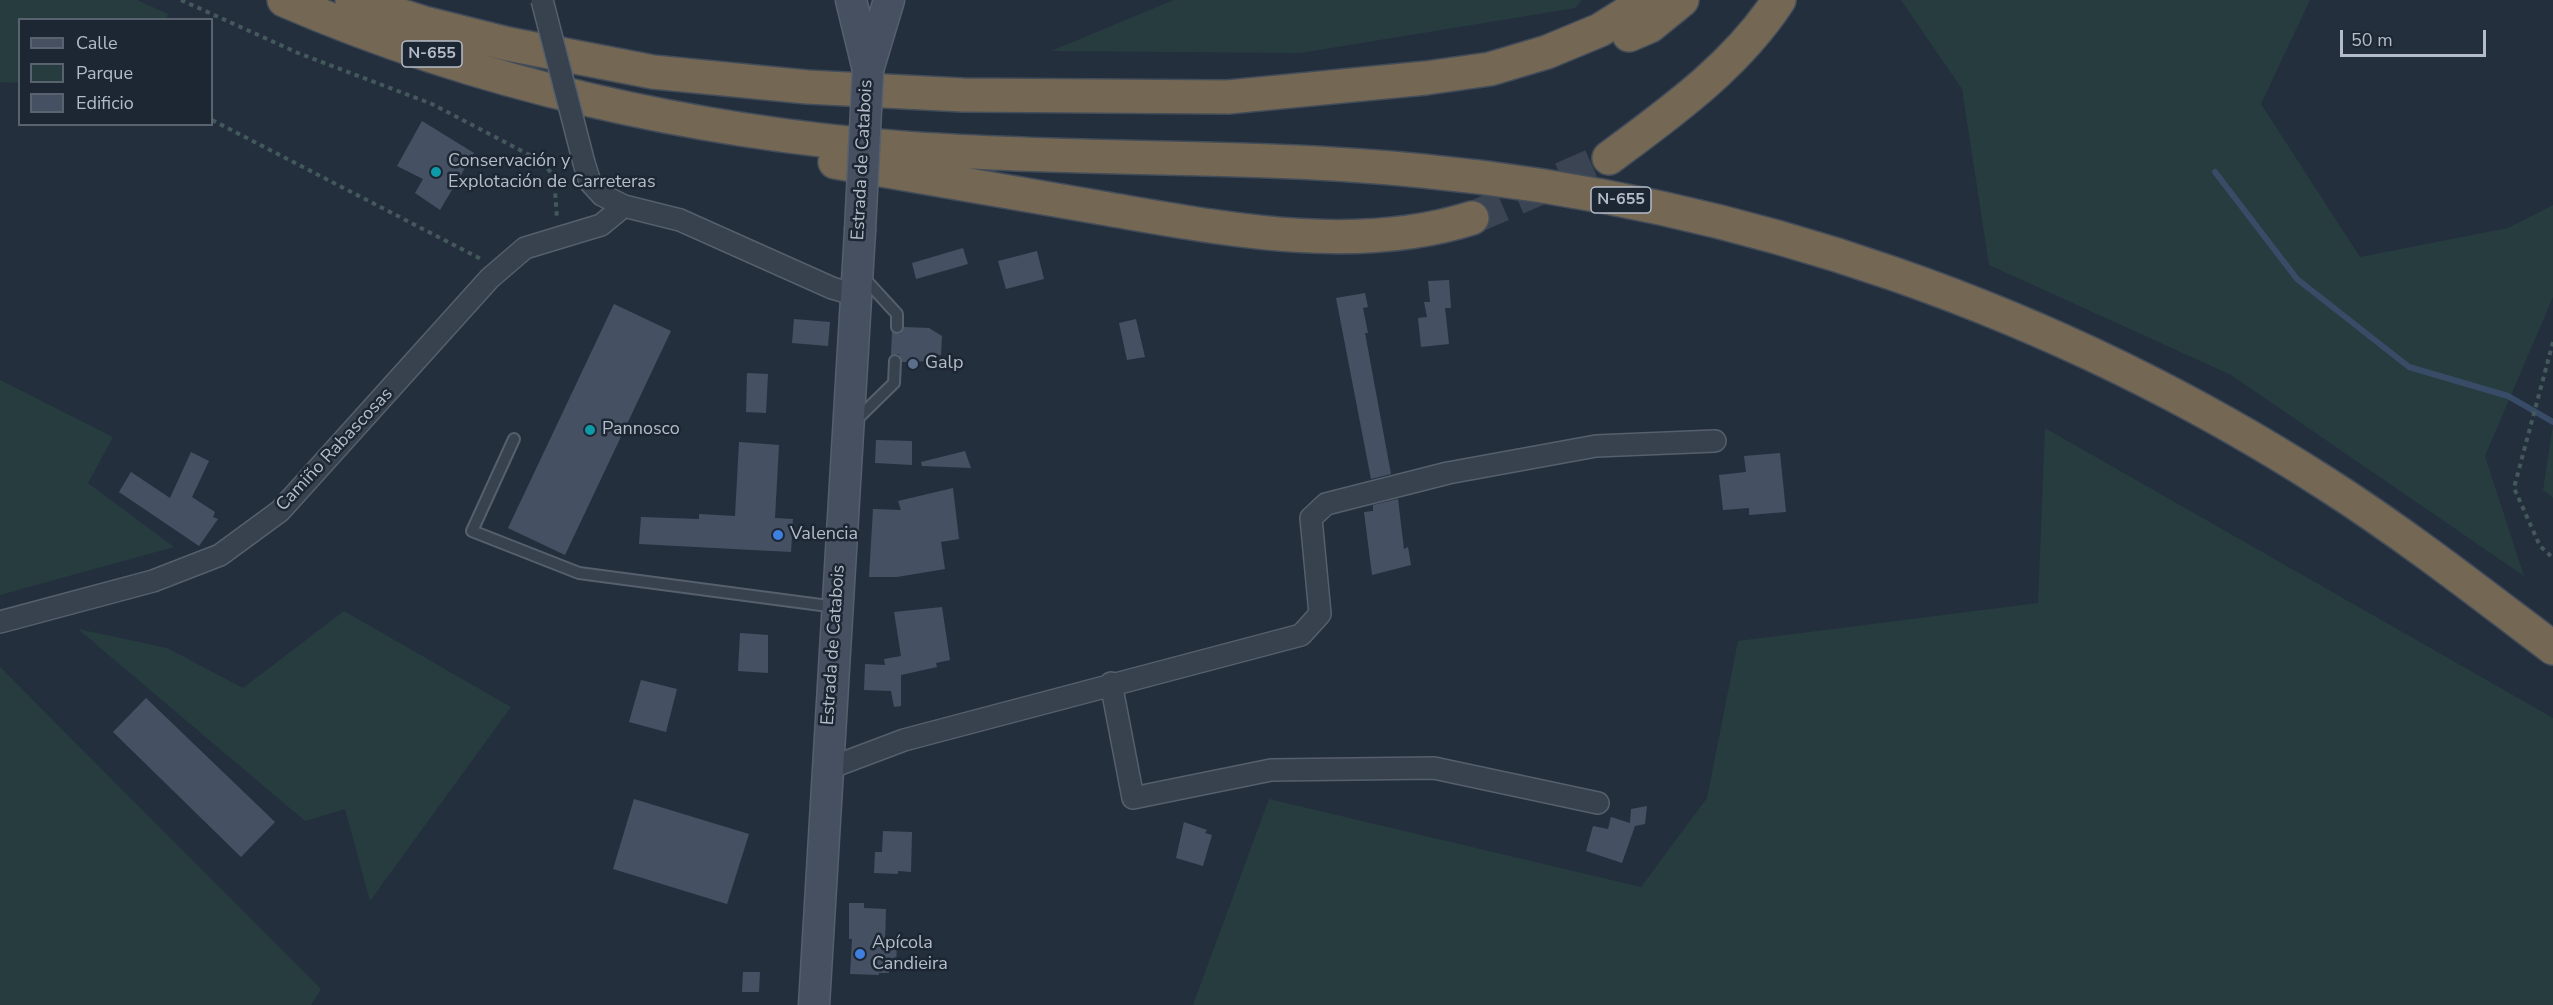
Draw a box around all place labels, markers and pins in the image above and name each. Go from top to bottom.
place label: Conservación y Explotación de Carreteras [448,151,656,194]
marker: Conservación y Explotación de Carreteras [429,165,443,179]
place label: Galp [925,353,963,375]
marker: Galp [906,357,920,371]
place label: Pannosco [602,419,680,441]
marker: Pannosco [583,423,597,437]
place label: Valencia [790,524,858,546]
marker: Valencia [771,528,785,542]
place label: Apícola Candieira [872,933,948,976]
marker: Apícola Candieira [853,947,867,961]

